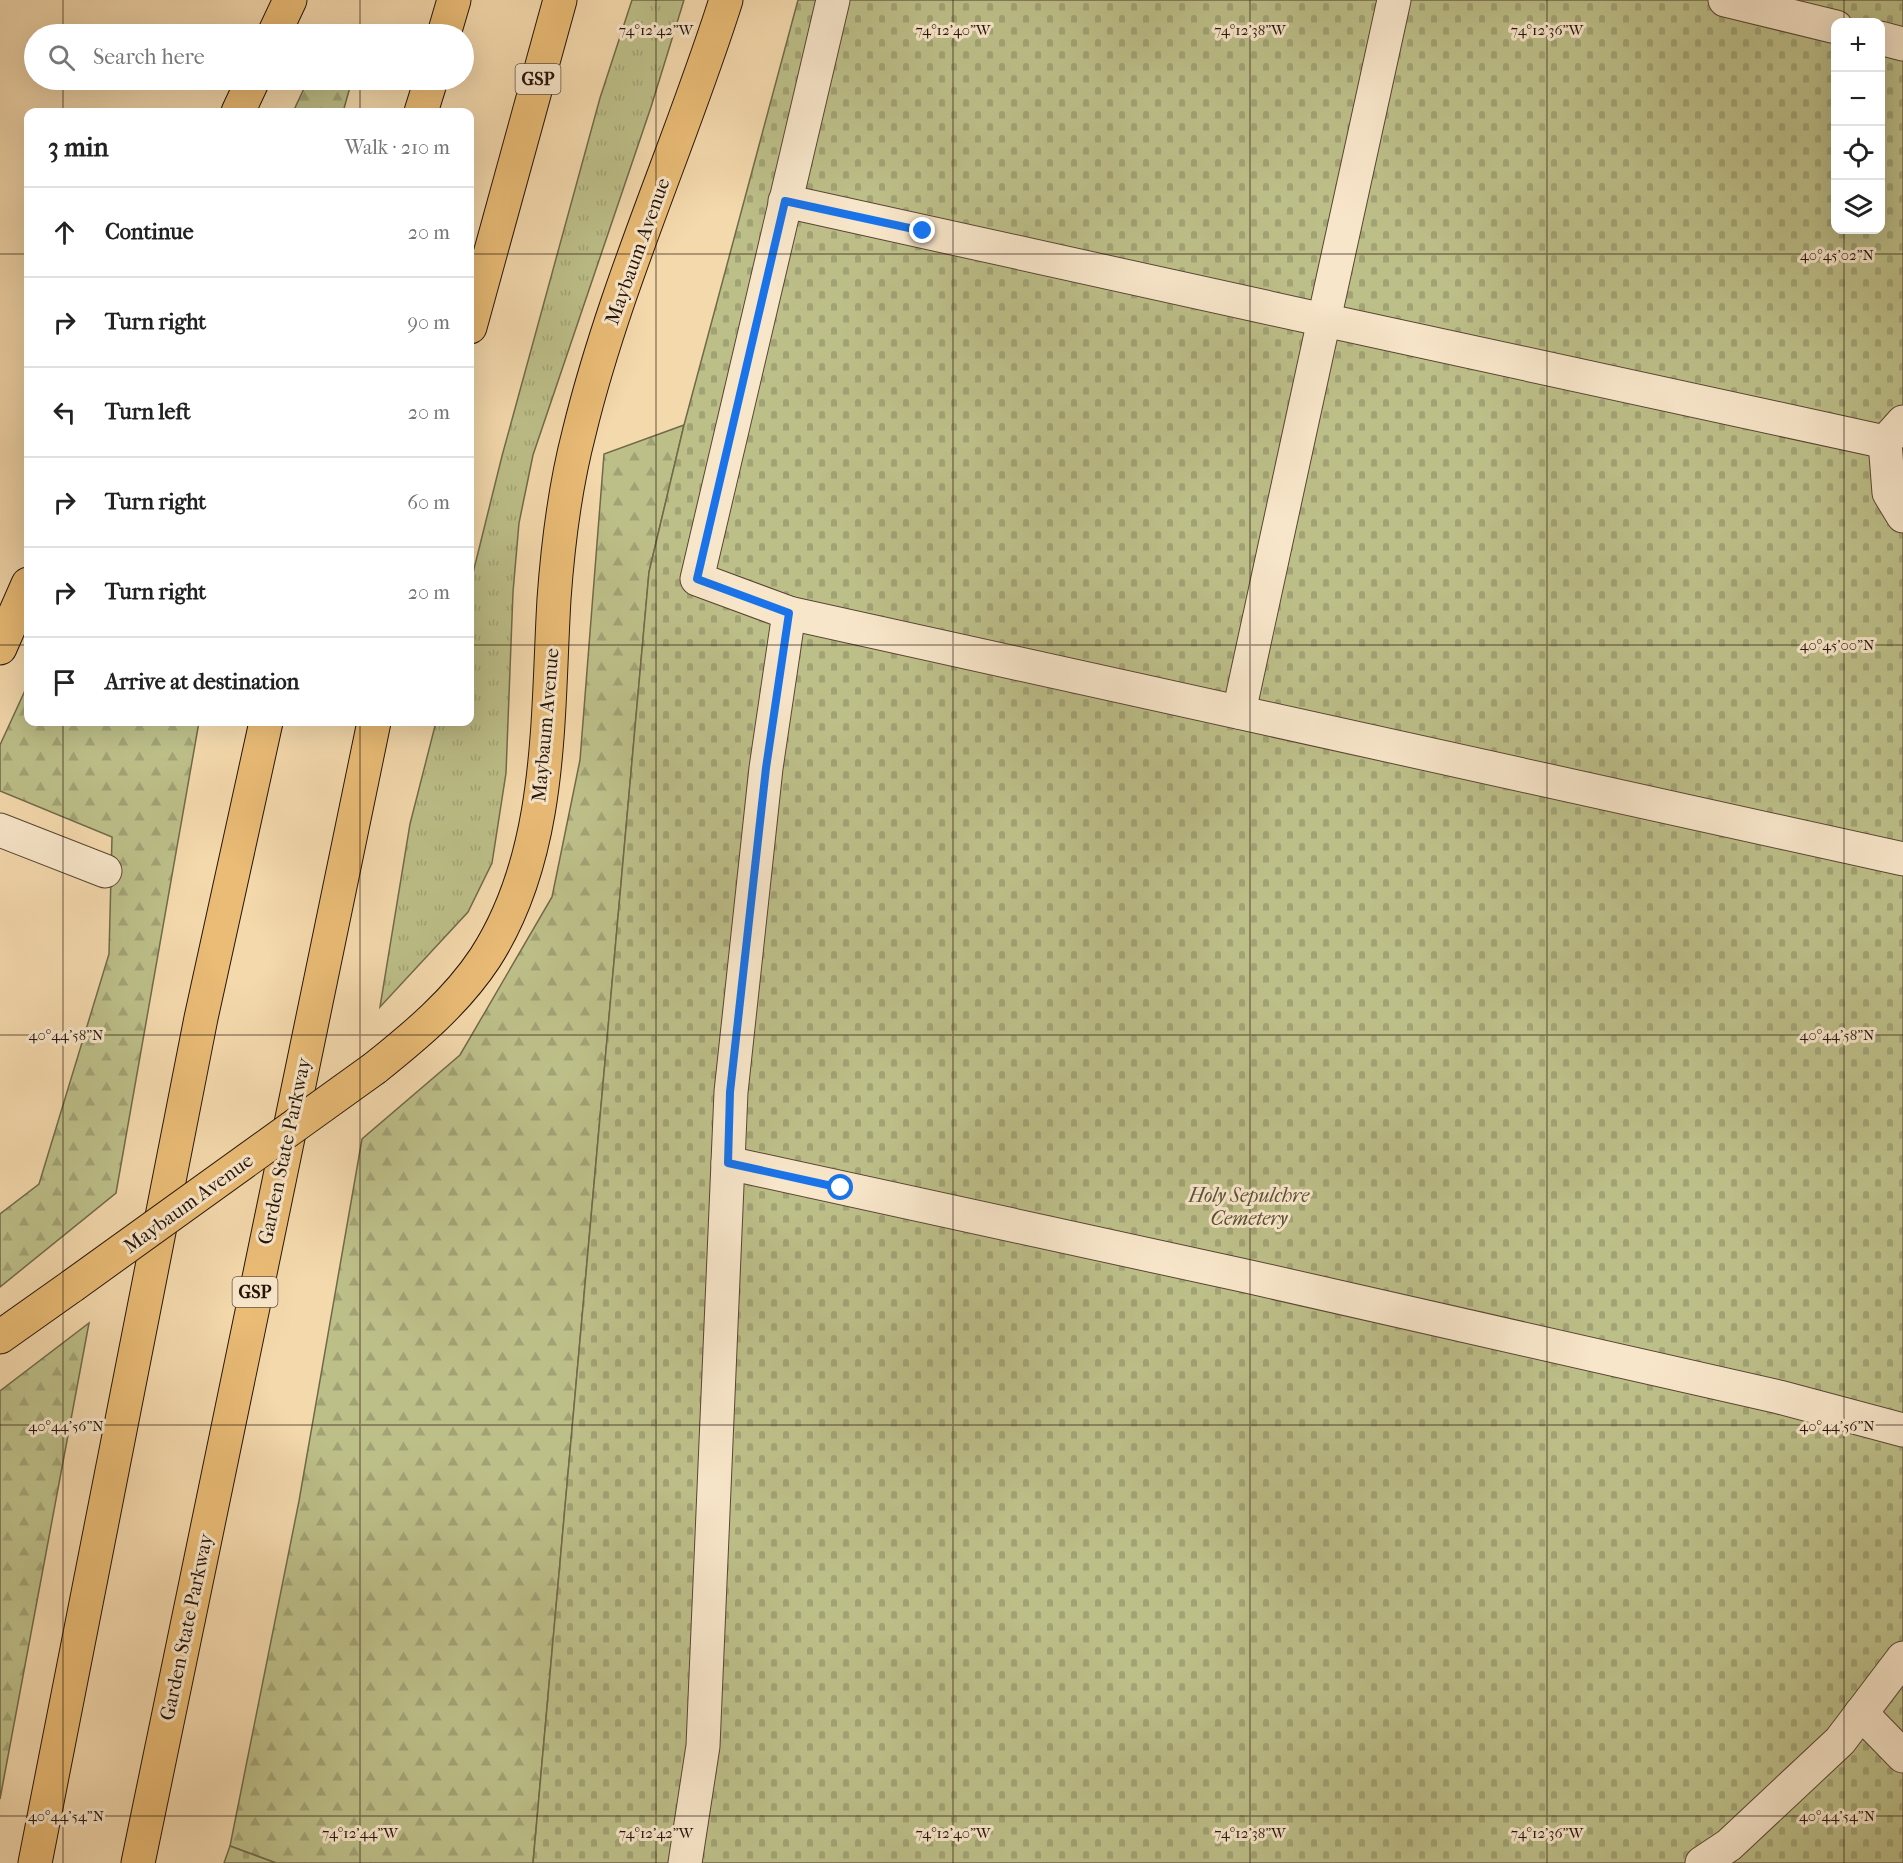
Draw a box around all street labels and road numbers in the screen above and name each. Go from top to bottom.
road number: GSP [516,64,560,94]
street label: Maybaum Avenue [600,175,675,328]
street label: Maybaum Avenue [527,647,564,803]
street label: Garden State Parkway [253,1054,316,1247]
street label: Maybaum Avenue [119,1149,258,1258]
road number: GSP [232,1277,278,1307]
street label: Garden State Parkway [155,1530,218,1723]

